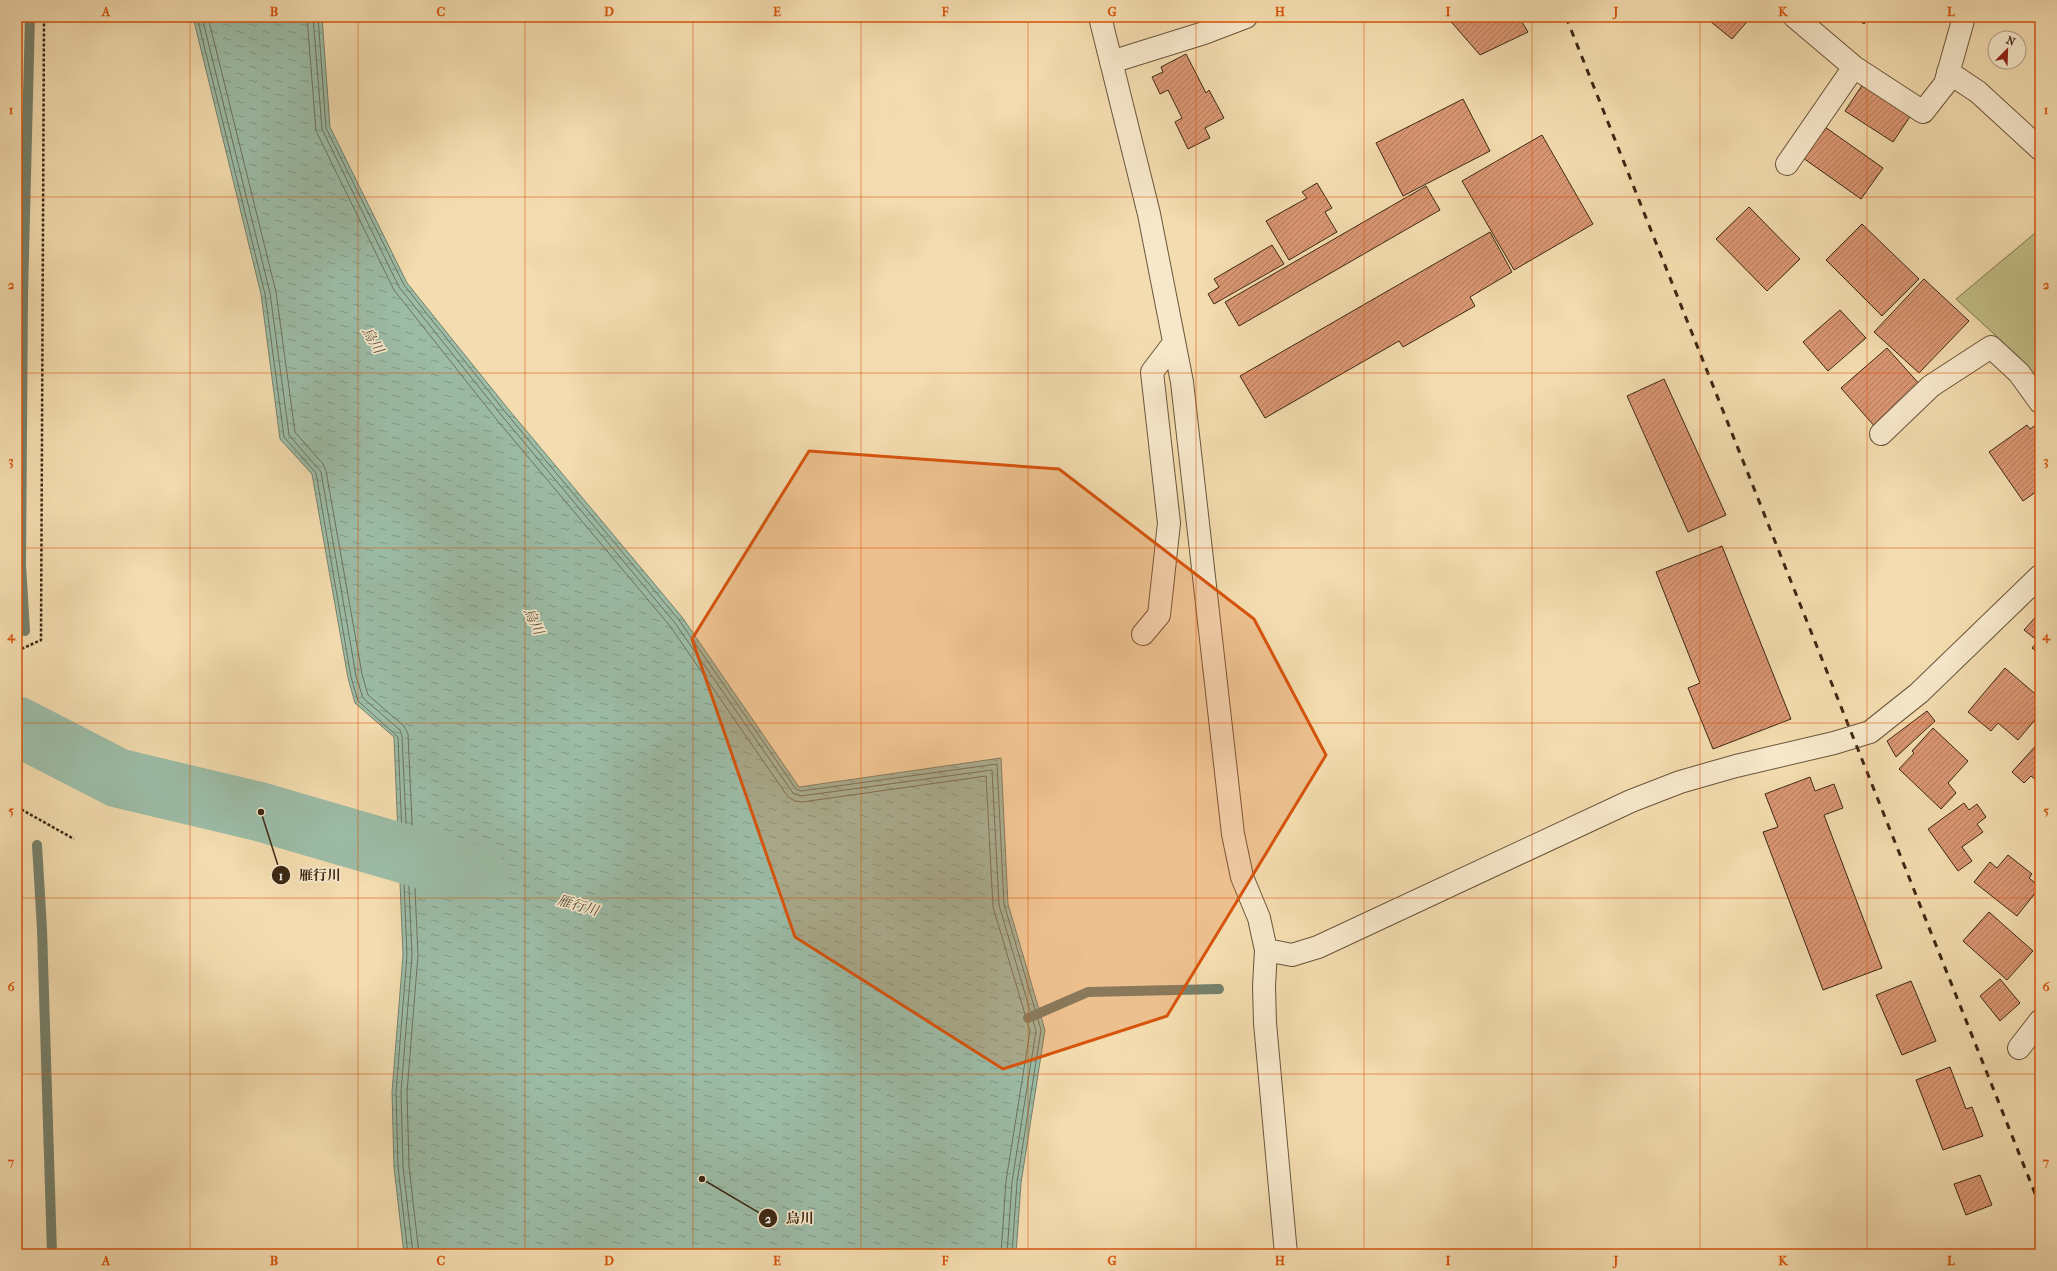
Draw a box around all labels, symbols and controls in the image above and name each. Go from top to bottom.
text: A [101,4,111,19]
text: B [270,4,279,19]
text: C [437,4,446,19]
text: D [604,4,614,19]
text: E [773,4,781,19]
text: F [941,4,949,19]
text: G [1107,4,1117,19]
text: H [1275,4,1286,19]
text: I [1445,4,1451,19]
text: J [1612,4,1619,20]
text: K [1778,4,1789,19]
text: L [1947,4,1956,19]
north arrow [1987,30,2027,70]
text: N [2004,34,2018,49]
text: 1 [9,102,14,117]
text: 1 [2044,102,2049,117]
text: 2 [8,277,15,292]
text: 2 [2043,277,2050,292]
water label: 烏川 [358,324,388,358]
text: 3 [8,453,14,469]
text: 3 [2043,453,2049,469]
water label: 烏川 [520,605,548,639]
text: 4 [6,628,16,644]
text: 4 [2041,628,2051,644]
text: 5 [8,803,14,818]
text: 5 [2043,803,2049,818]
callout: 雁行川 [271,862,349,888]
text: 雁行川 [299,867,341,884]
text: 1 [279,869,283,883]
water label: 雁行川 [555,892,602,920]
text: 6 [7,979,15,994]
text: 6 [2042,979,2050,994]
text: 7 [7,1154,15,1169]
text: 7 [2042,1154,2050,1169]
callout: 烏川 [758,1205,822,1231]
text: 烏川 [786,1210,814,1227]
text: 2 [765,1212,772,1226]
text: A [101,1253,111,1268]
text: B [270,1253,279,1268]
text: C [437,1253,446,1268]
text: D [604,1253,614,1268]
text: E [773,1253,781,1268]
text: F [941,1253,949,1268]
text: G [1107,1253,1117,1268]
text: H [1275,1253,1286,1268]
text: I [1445,1253,1451,1268]
text: J [1612,1253,1619,1269]
text: K [1778,1253,1789,1268]
text: L [1947,1253,1956,1268]

